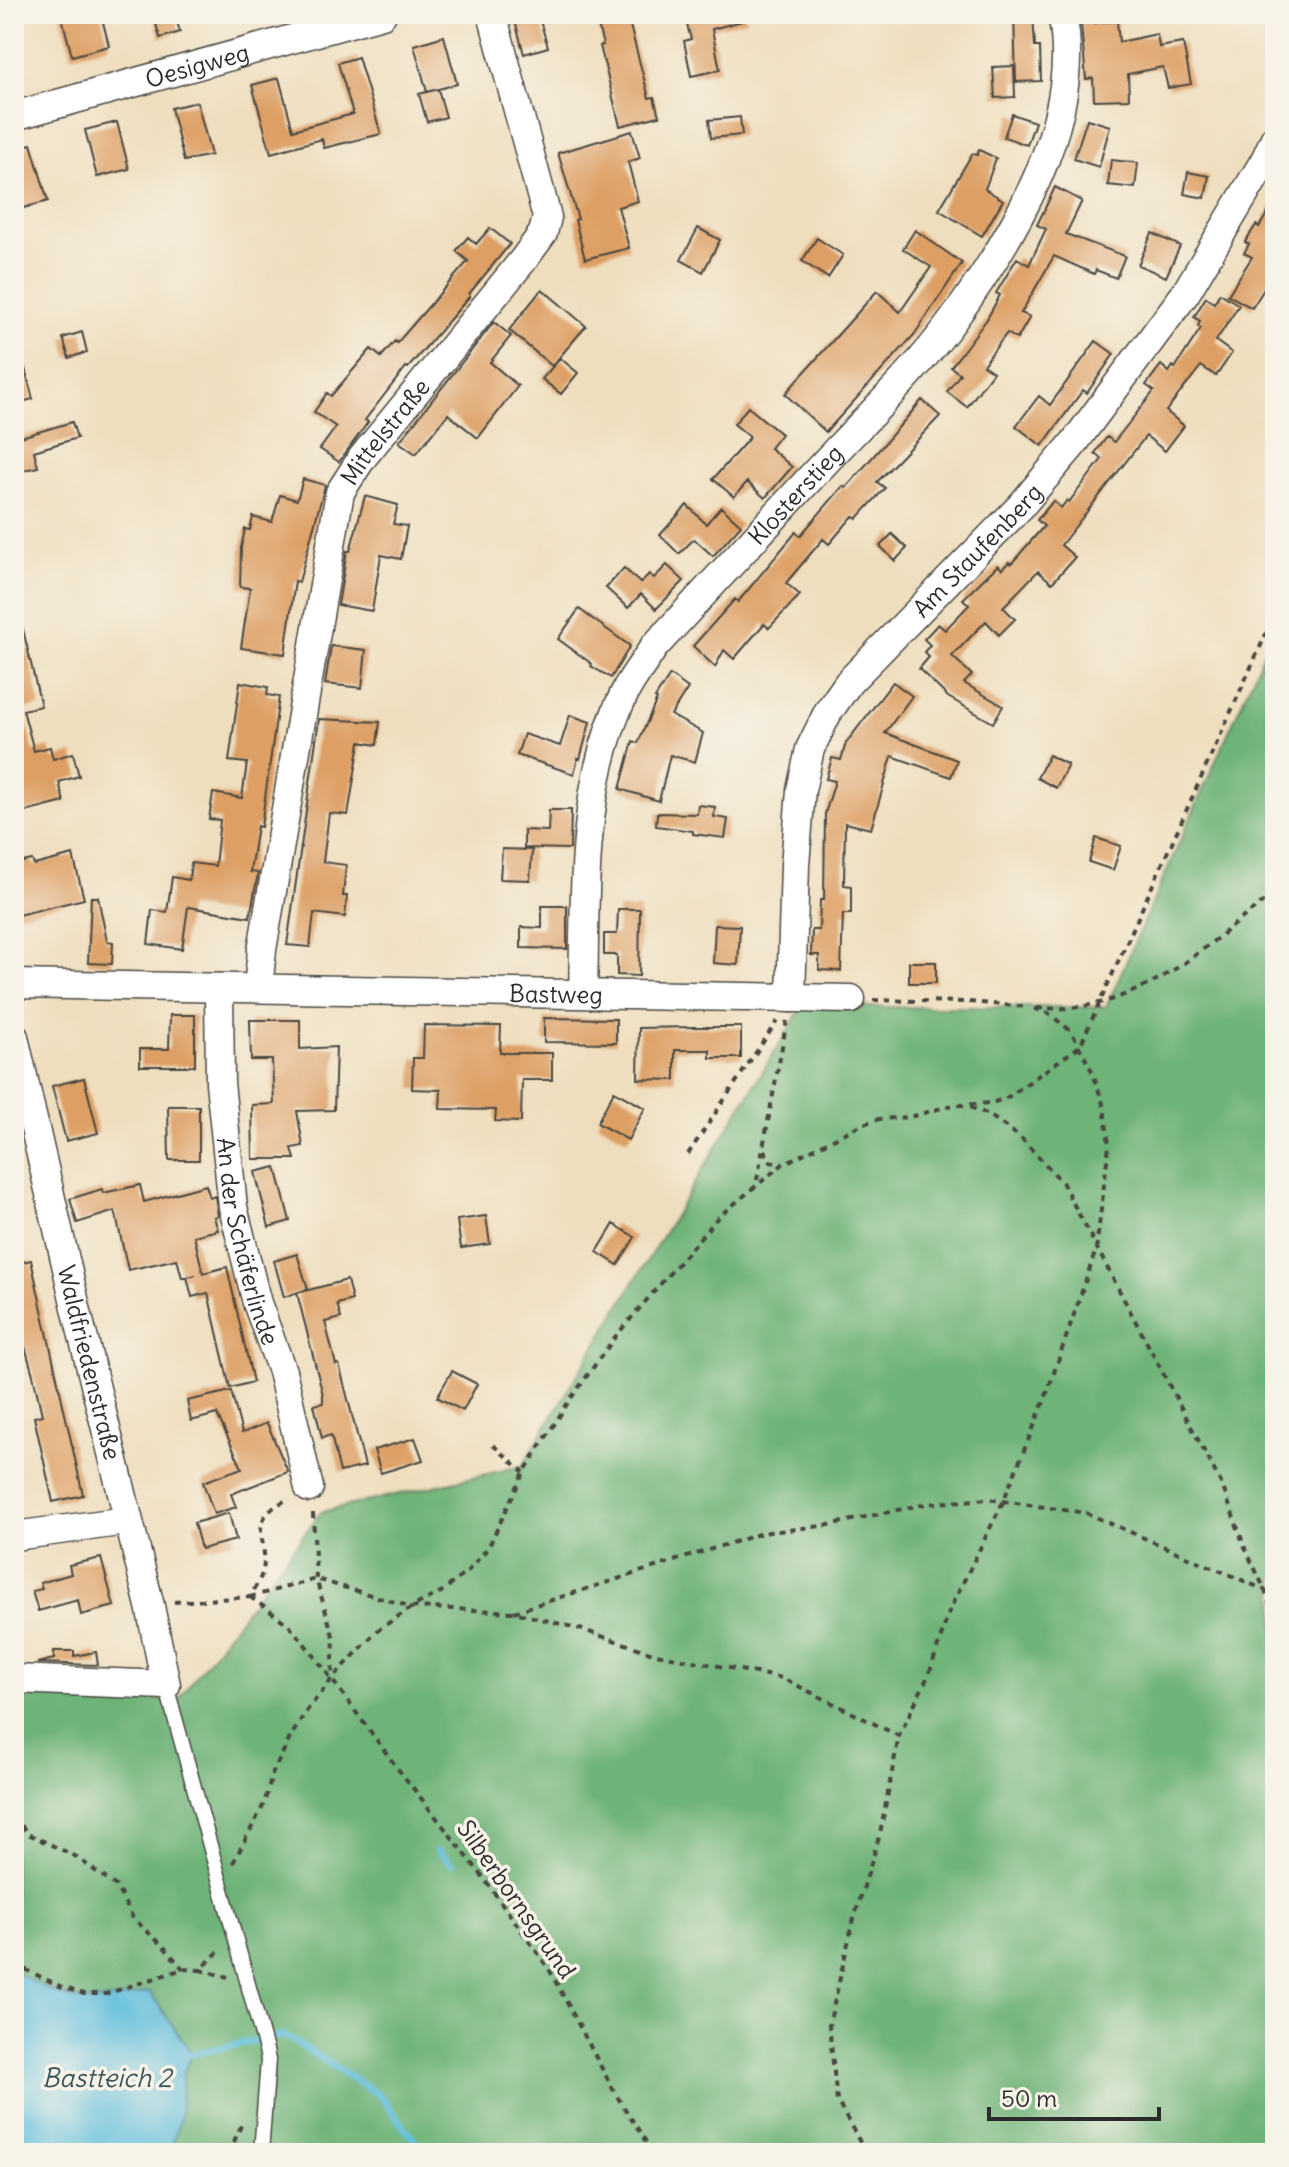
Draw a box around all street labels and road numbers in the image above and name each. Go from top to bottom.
street label: Oesigweg [142,37,252,94]
street label: Mittelstraße [334,372,436,490]
street label: Klosterstieg [741,438,849,551]
street label: Am Staufenberg [906,477,1048,623]
street label: Bastweg [509,978,603,1010]
street label: An der Schäferlinde [211,1136,286,1349]
street label: Waldfriedenstraße [52,1262,128,1463]
street label: Silberbornsgrund [451,1814,583,1984]

